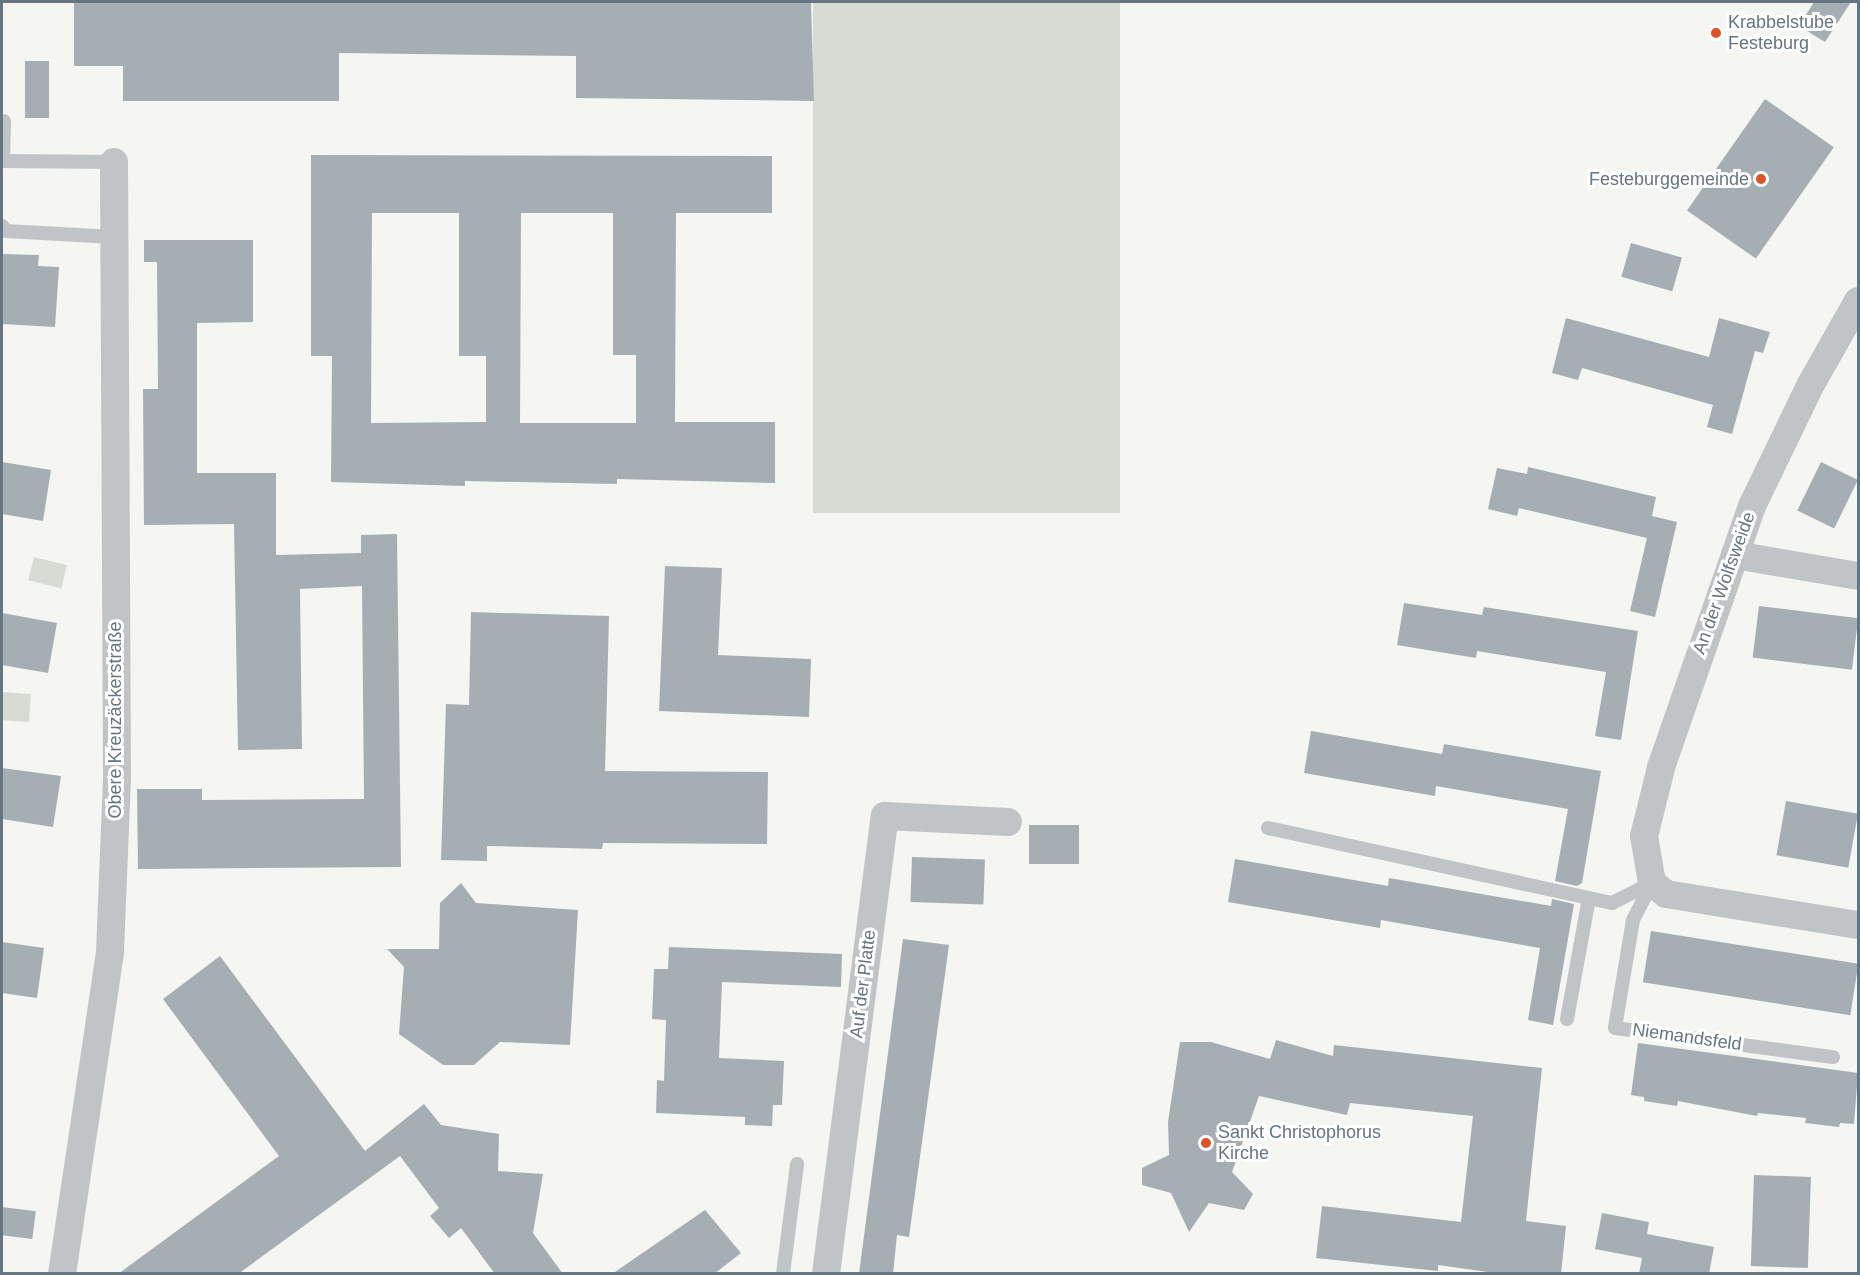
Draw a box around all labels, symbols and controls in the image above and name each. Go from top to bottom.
place label: Krabbelstube Festeburg [1728,12,1834,54]
marker: Krabbelstube Festeburg [1709,26,1723,40]
place label: Festeburggemeinde [1589,168,1749,190]
marker: Festeburggemeinde [1754,172,1768,186]
street label: An der Wolfsweide [1688,509,1760,657]
street label: Obere Kreuzäckerstraße [104,621,126,819]
street label: Auf der Platte [846,929,880,1039]
street label: Niemandsfeld [1631,1019,1743,1055]
place label: Sankt Christophorus Kirche [1218,1122,1381,1164]
marker: Sankt Christophorus Kirche [1199,1136,1213,1150]

